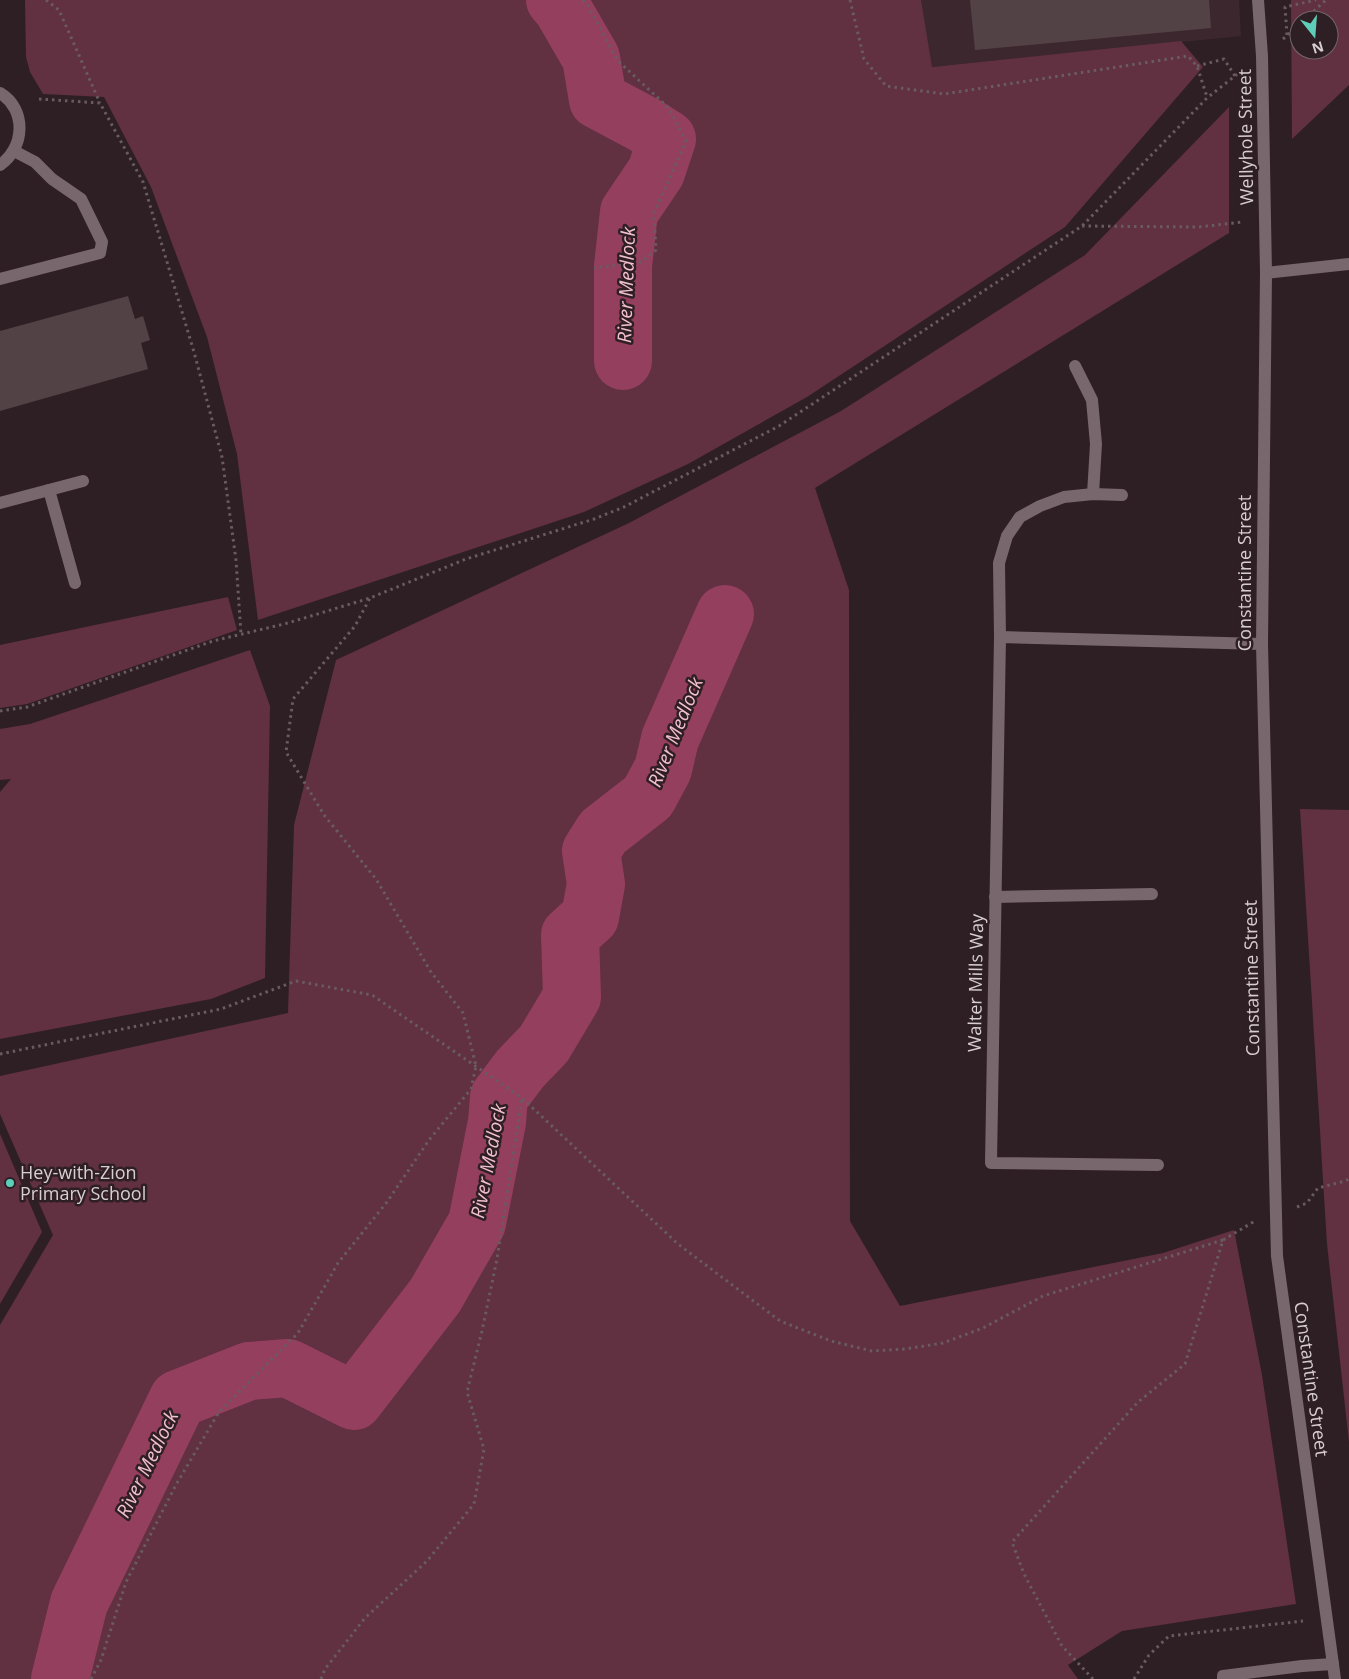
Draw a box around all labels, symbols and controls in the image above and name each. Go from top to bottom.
north arrow [1289,10,1339,60]
text: N [1310,37,1326,59]
street label: Wellyhole Street [1232,69,1258,205]
water label: River Medlock [611,226,641,343]
street label: Constantine Street [1232,495,1256,651]
water label: River Medlock [641,673,709,791]
street label: Constantine Street [1238,900,1264,1056]
street label: Walter Mills Way [962,913,988,1052]
water label: River Medlock [464,1101,512,1220]
place label: Hey-with-Zion Primary School [20,1160,146,1205]
marker: Hey-with-Zion Primary School [4,1177,16,1189]
street label: Constantine Street [1289,1300,1335,1458]
water label: River Medlock [110,1406,184,1522]

